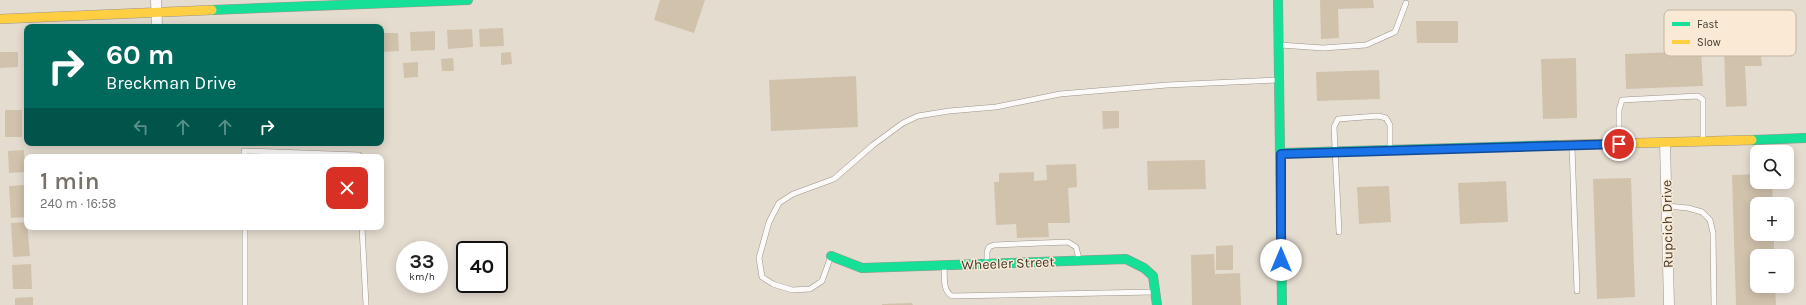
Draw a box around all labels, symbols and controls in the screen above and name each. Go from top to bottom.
legend [1664,10,1796,56]
text: Fast [1697,18,1718,31]
text: Slow [1697,36,1721,49]
text: 60 m [106,38,174,71]
icon: right [40,40,92,92]
text: Breckman Drive [106,72,236,94]
icon: left [130,116,152,138]
icon: ahead [172,116,194,138]
icon: ahead [214,116,236,138]
icon: right [256,116,278,138]
pin [1602,127,1636,161]
icon: arrive [1608,133,1630,155]
map controls [1750,145,1794,293]
button: search [1750,145,1794,189]
text: 1 min [40,167,100,195]
button: close [326,167,368,209]
street label: Rupcich Drive [1658,180,1677,268]
text: 240 m · 16:58 [40,196,116,211]
button: + [1750,197,1794,241]
position arrow [1260,239,1302,281]
speed limit sign: 40 [456,241,508,293]
button: − [1750,249,1794,293]
text: 33 [410,250,434,273]
street label: Wheeler Street [961,253,1055,274]
text: km/h [409,271,435,283]

